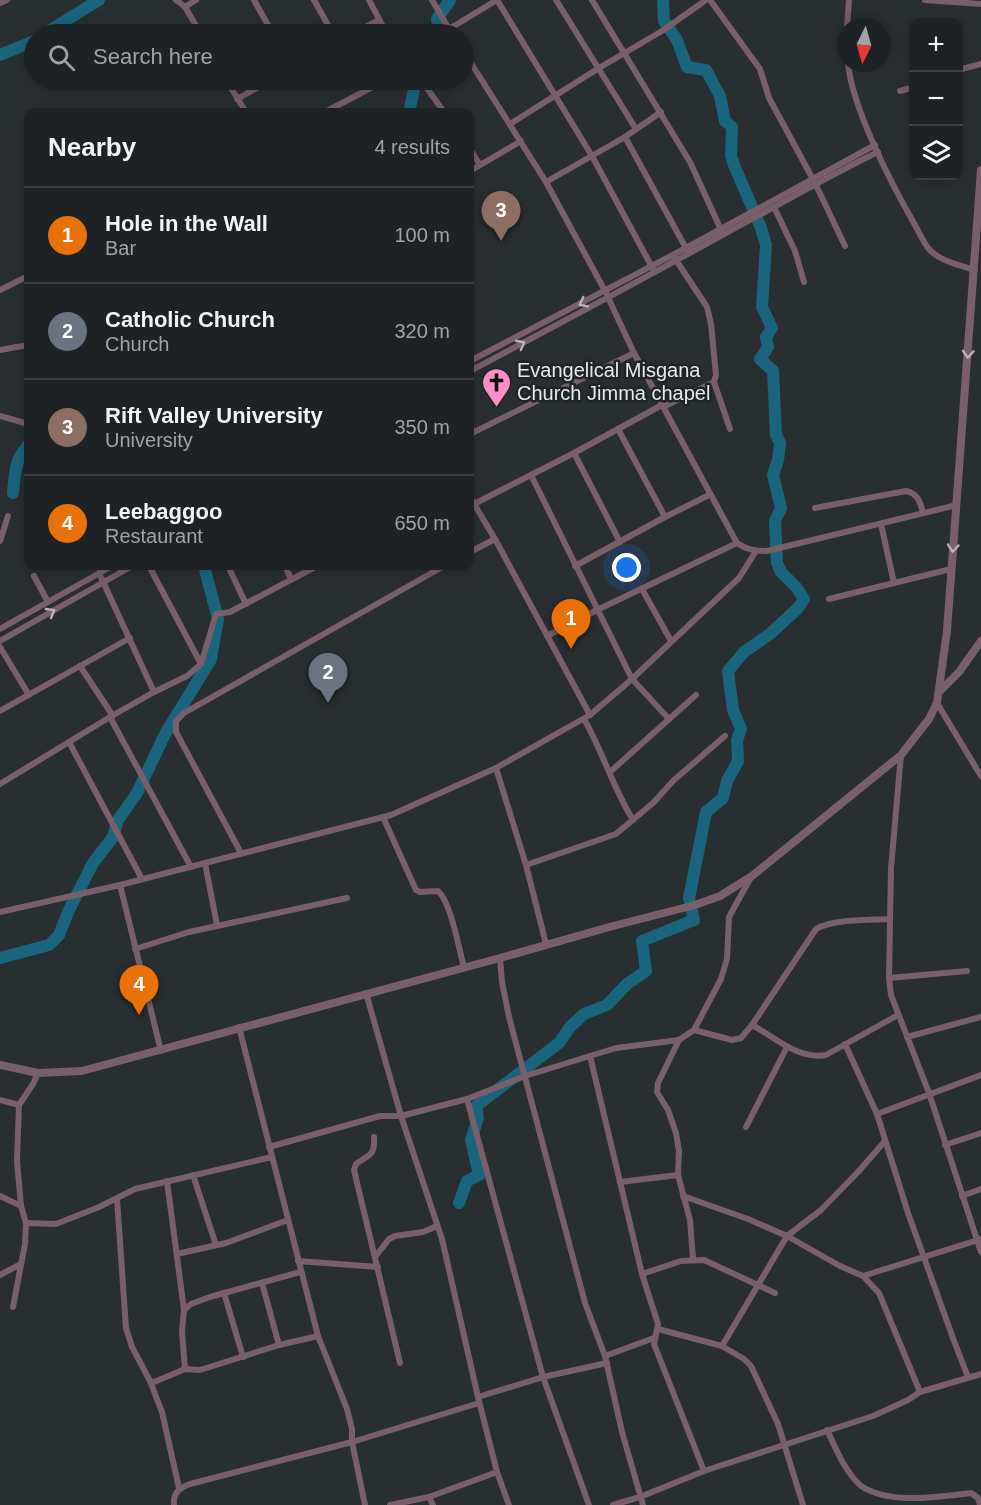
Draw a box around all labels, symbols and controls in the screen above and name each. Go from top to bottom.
north arrow [837,18,891,72]
map controls [909,18,963,180]
button: + [909,18,963,72]
search box [24,24,474,90]
icon: search [45,41,78,74]
text: Search here [93,44,213,69]
button: − [909,72,963,126]
button: layers [909,126,963,180]
text: Nearby [48,132,136,162]
text: 4 results [374,136,450,158]
pin: 3 [482,192,520,241]
text: Hole in the Wall [105,211,268,236]
text: 1 [62,224,73,246]
text: 100 m [394,224,450,246]
text: Bar [105,237,136,259]
one-way arrow [578,295,589,307]
text: Catholic Church [105,307,275,332]
text: 2 [62,320,73,342]
text: 320 m [394,320,450,342]
text: Church [105,333,169,355]
one-way arrow [515,340,526,351]
one-way arrow [962,349,975,358]
place label: Evangelical Misgana Church Jimma chapel [517,359,710,404]
church icon: Evangelical Misgana Church Jimma chapel [480,366,512,408]
text: Rift Valley University [105,403,323,428]
text: 3 [62,416,73,438]
text: 350 m [394,416,450,438]
text: University [105,429,193,451]
text: Leebaggoo [105,499,222,524]
text: 4 [62,512,73,534]
text: 650 m [394,512,450,534]
text: Restaurant [105,525,203,547]
one-way arrow [947,544,960,553]
your location [612,553,641,582]
pin: 1 [552,600,590,649]
one-way arrow [45,608,55,619]
pin: 2 [308,654,348,703]
pin: 4 [120,966,158,1015]

